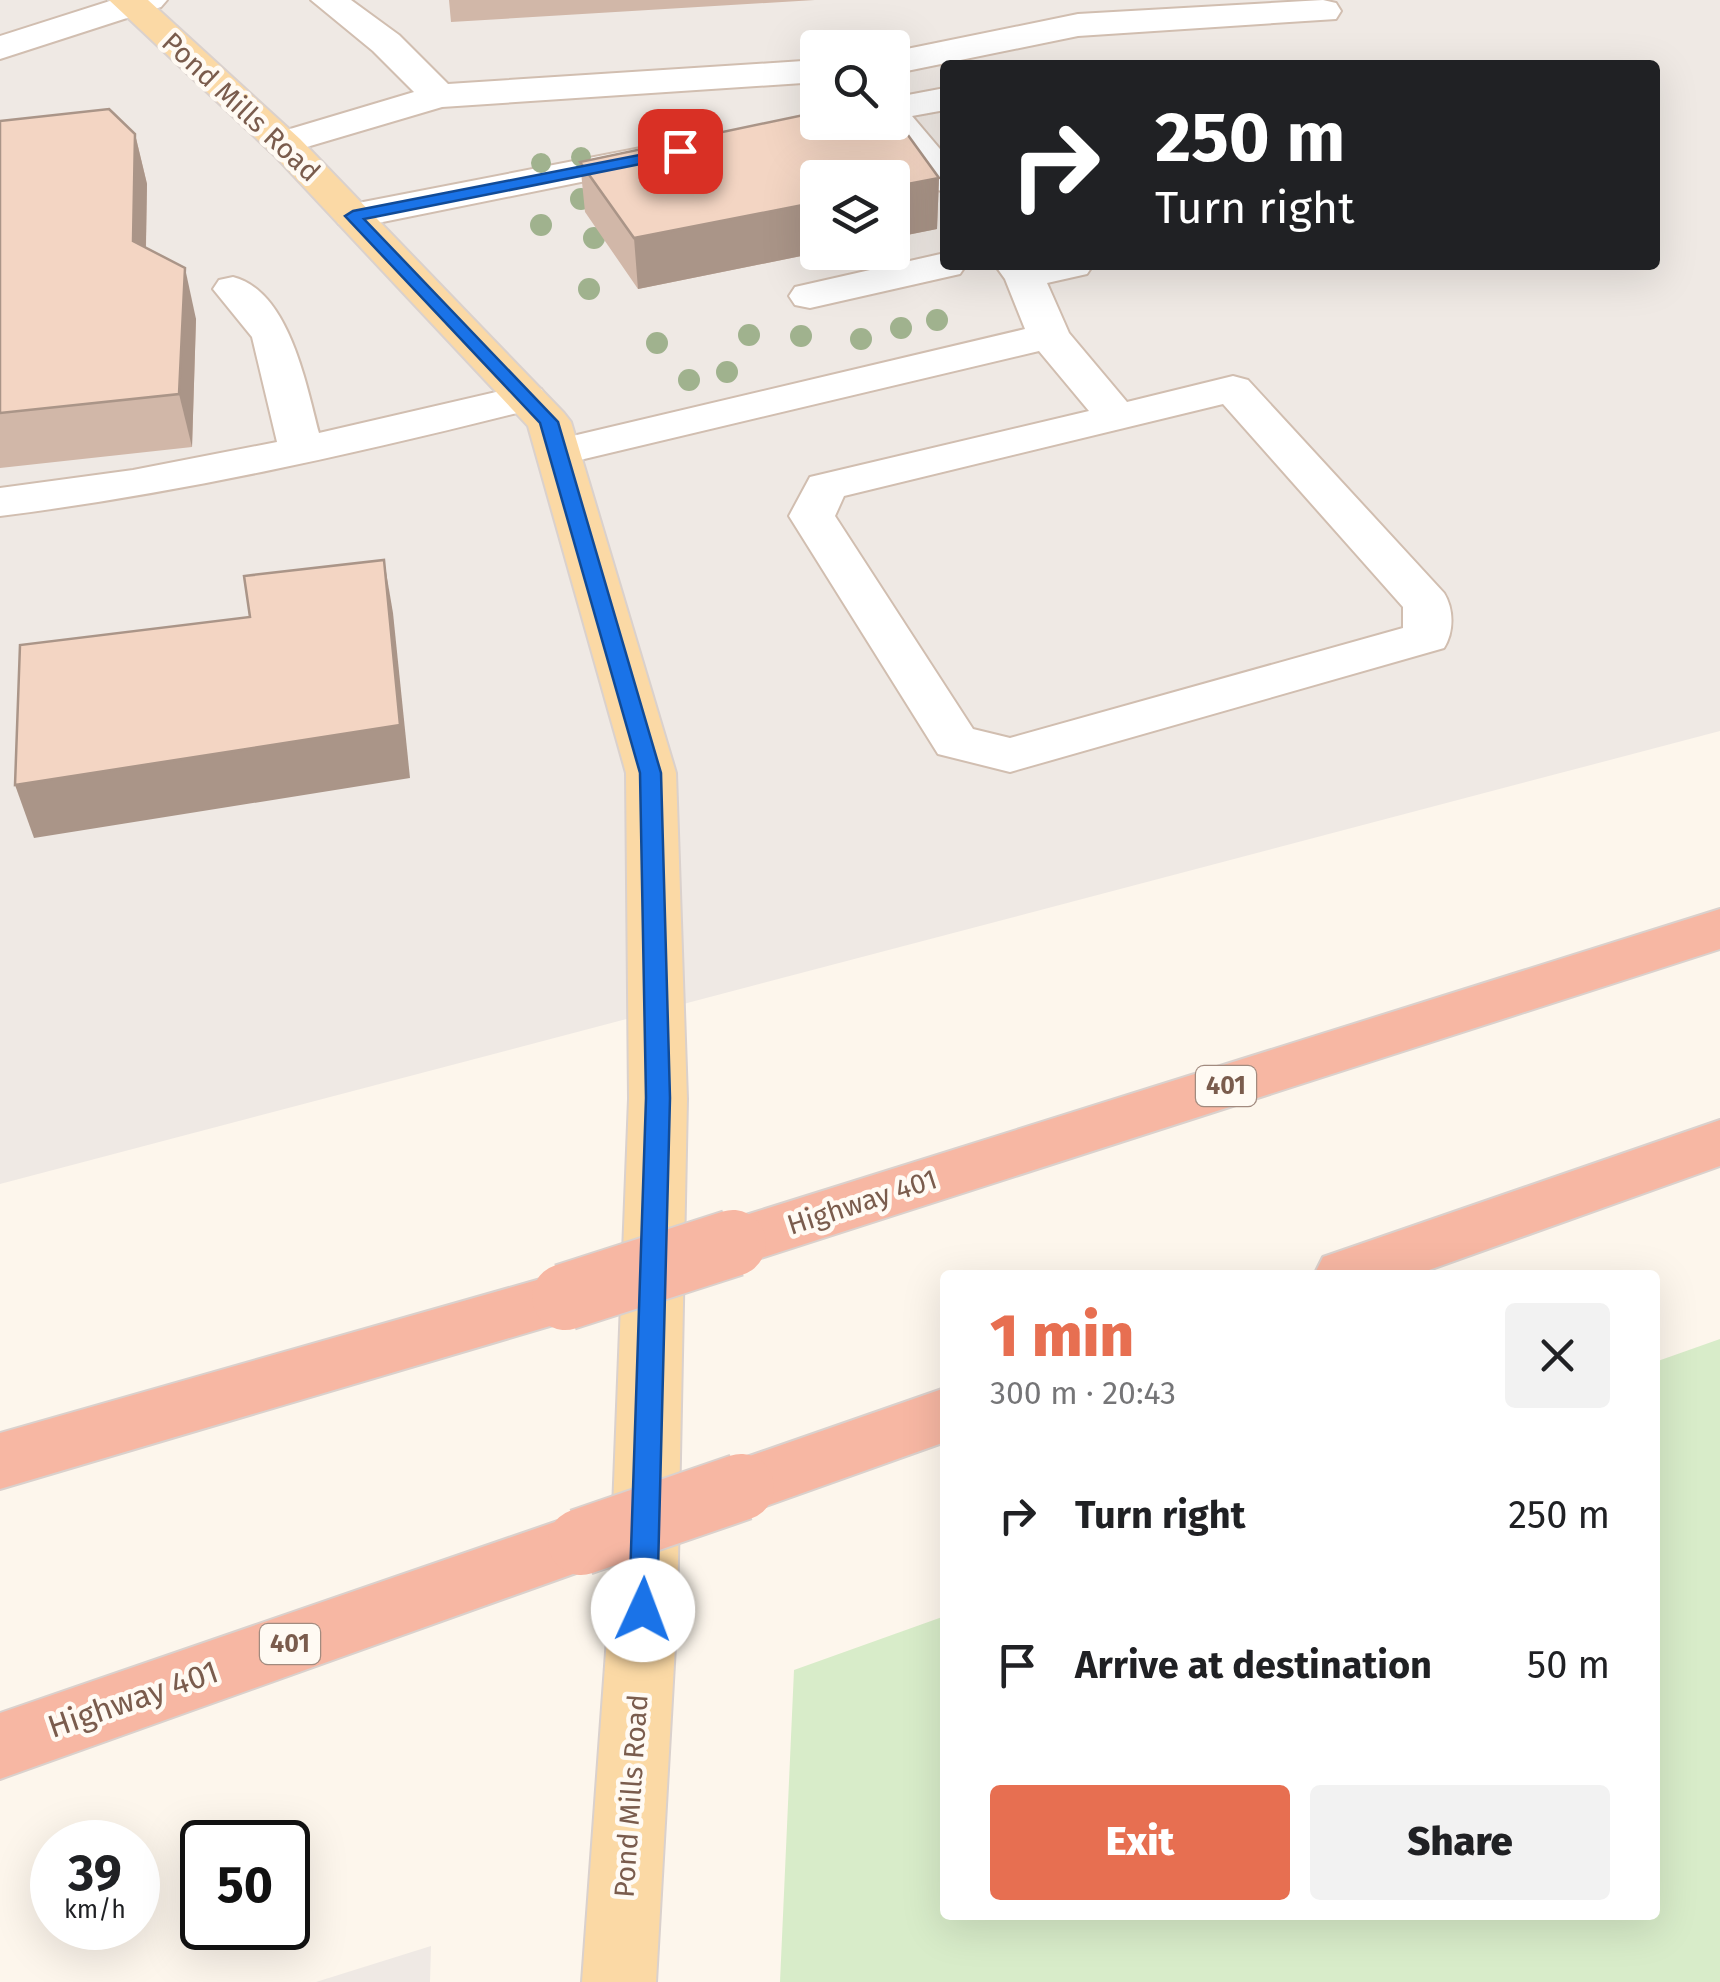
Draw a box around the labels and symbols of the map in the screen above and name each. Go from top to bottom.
street label: Pond Mills Road [155,26,327,188]
pin [638,109,723,194]
road number: 401 [1196,1066,1256,1106]
street label: Highway 401 [783,1162,941,1242]
position arrow [591,1558,695,1662]
road number: 401 [260,1624,320,1664]
street label: Highway 401 [43,1652,223,1746]
street label: Pond Mills Road [607,1693,655,1899]
speed limit sign: 50 [180,1820,310,1950]

